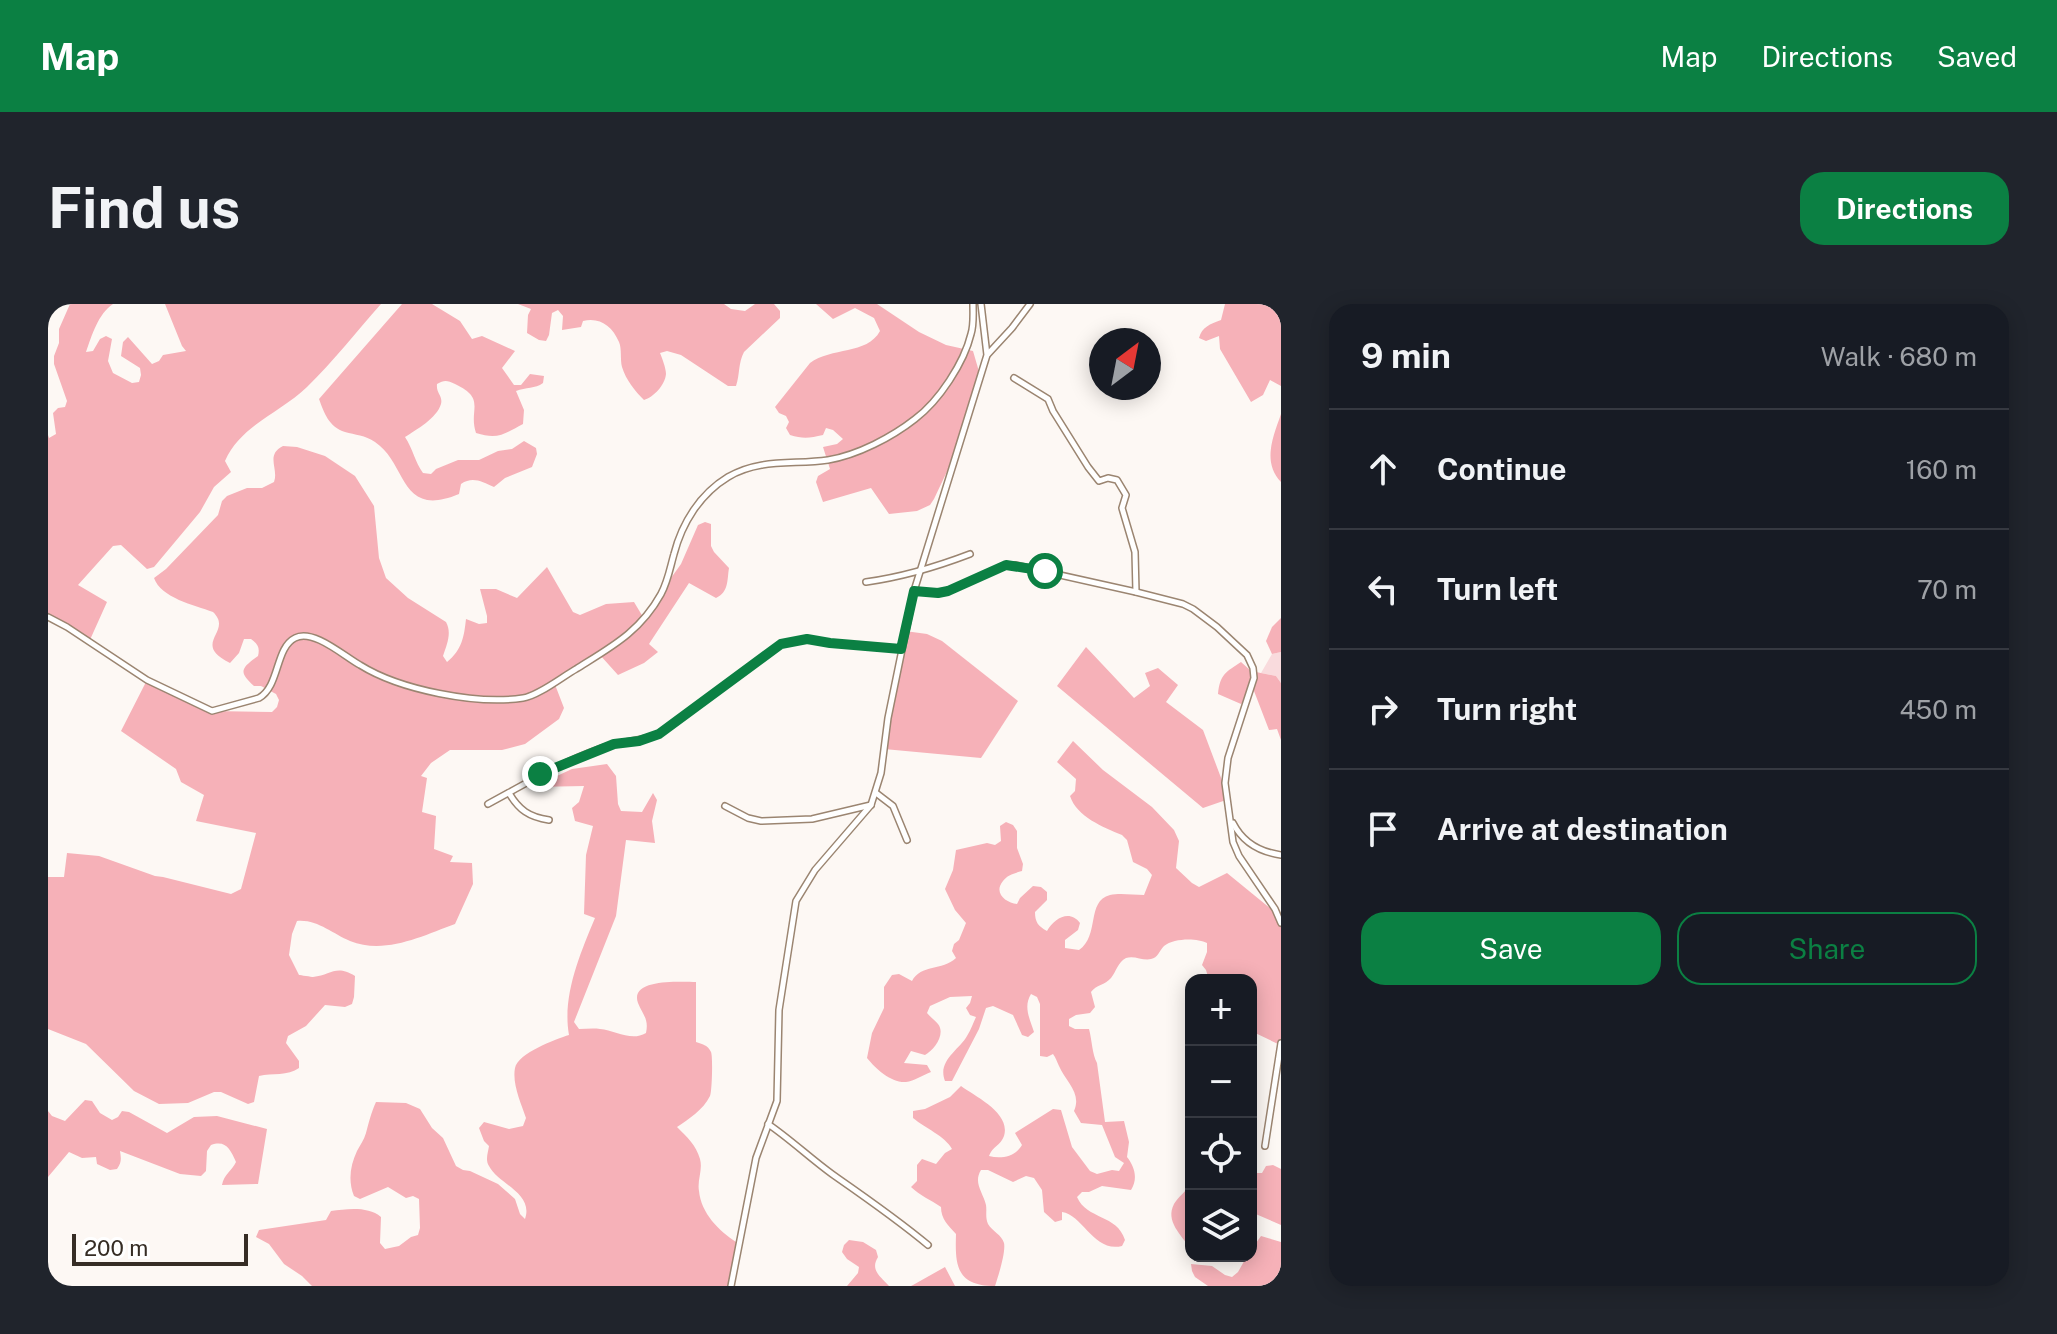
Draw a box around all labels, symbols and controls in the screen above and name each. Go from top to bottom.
text: Map [40,34,119,79]
text: Map [1661,40,1717,73]
text: Directions [1761,40,1893,73]
text: Saved [1937,40,2017,73]
button: Directions [1800,172,2009,245]
text: Find us [48,175,240,241]
north arrow [1089,328,1161,400]
text: 9 min [1361,336,1451,376]
text: Walk · 680 m [1821,341,1977,372]
icon: ahead [1361,447,1405,491]
text: Continue [1437,451,1567,487]
text: 160 m [1906,454,1977,485]
route start [1027,553,1063,589]
icon: left [1361,567,1405,611]
text: Turn left [1437,571,1558,607]
text: 70 m [1917,574,1977,605]
icon: right [1361,687,1405,731]
text: Turn right [1437,691,1577,727]
text: 450 m [1900,694,1977,725]
route end [522,756,558,792]
icon: arrive [1361,807,1405,851]
text: Arrive at destination [1437,811,1728,847]
button: Save [1361,912,1661,985]
button: Share [1677,912,1977,985]
map controls [1185,974,1257,1262]
button: + [1185,974,1257,1046]
button: − [1185,1046,1257,1118]
button: locate [1185,1118,1257,1190]
button: layers [1185,1190,1257,1262]
scale bar [72,1230,248,1266]
text: 200 m [84,1235,148,1261]

